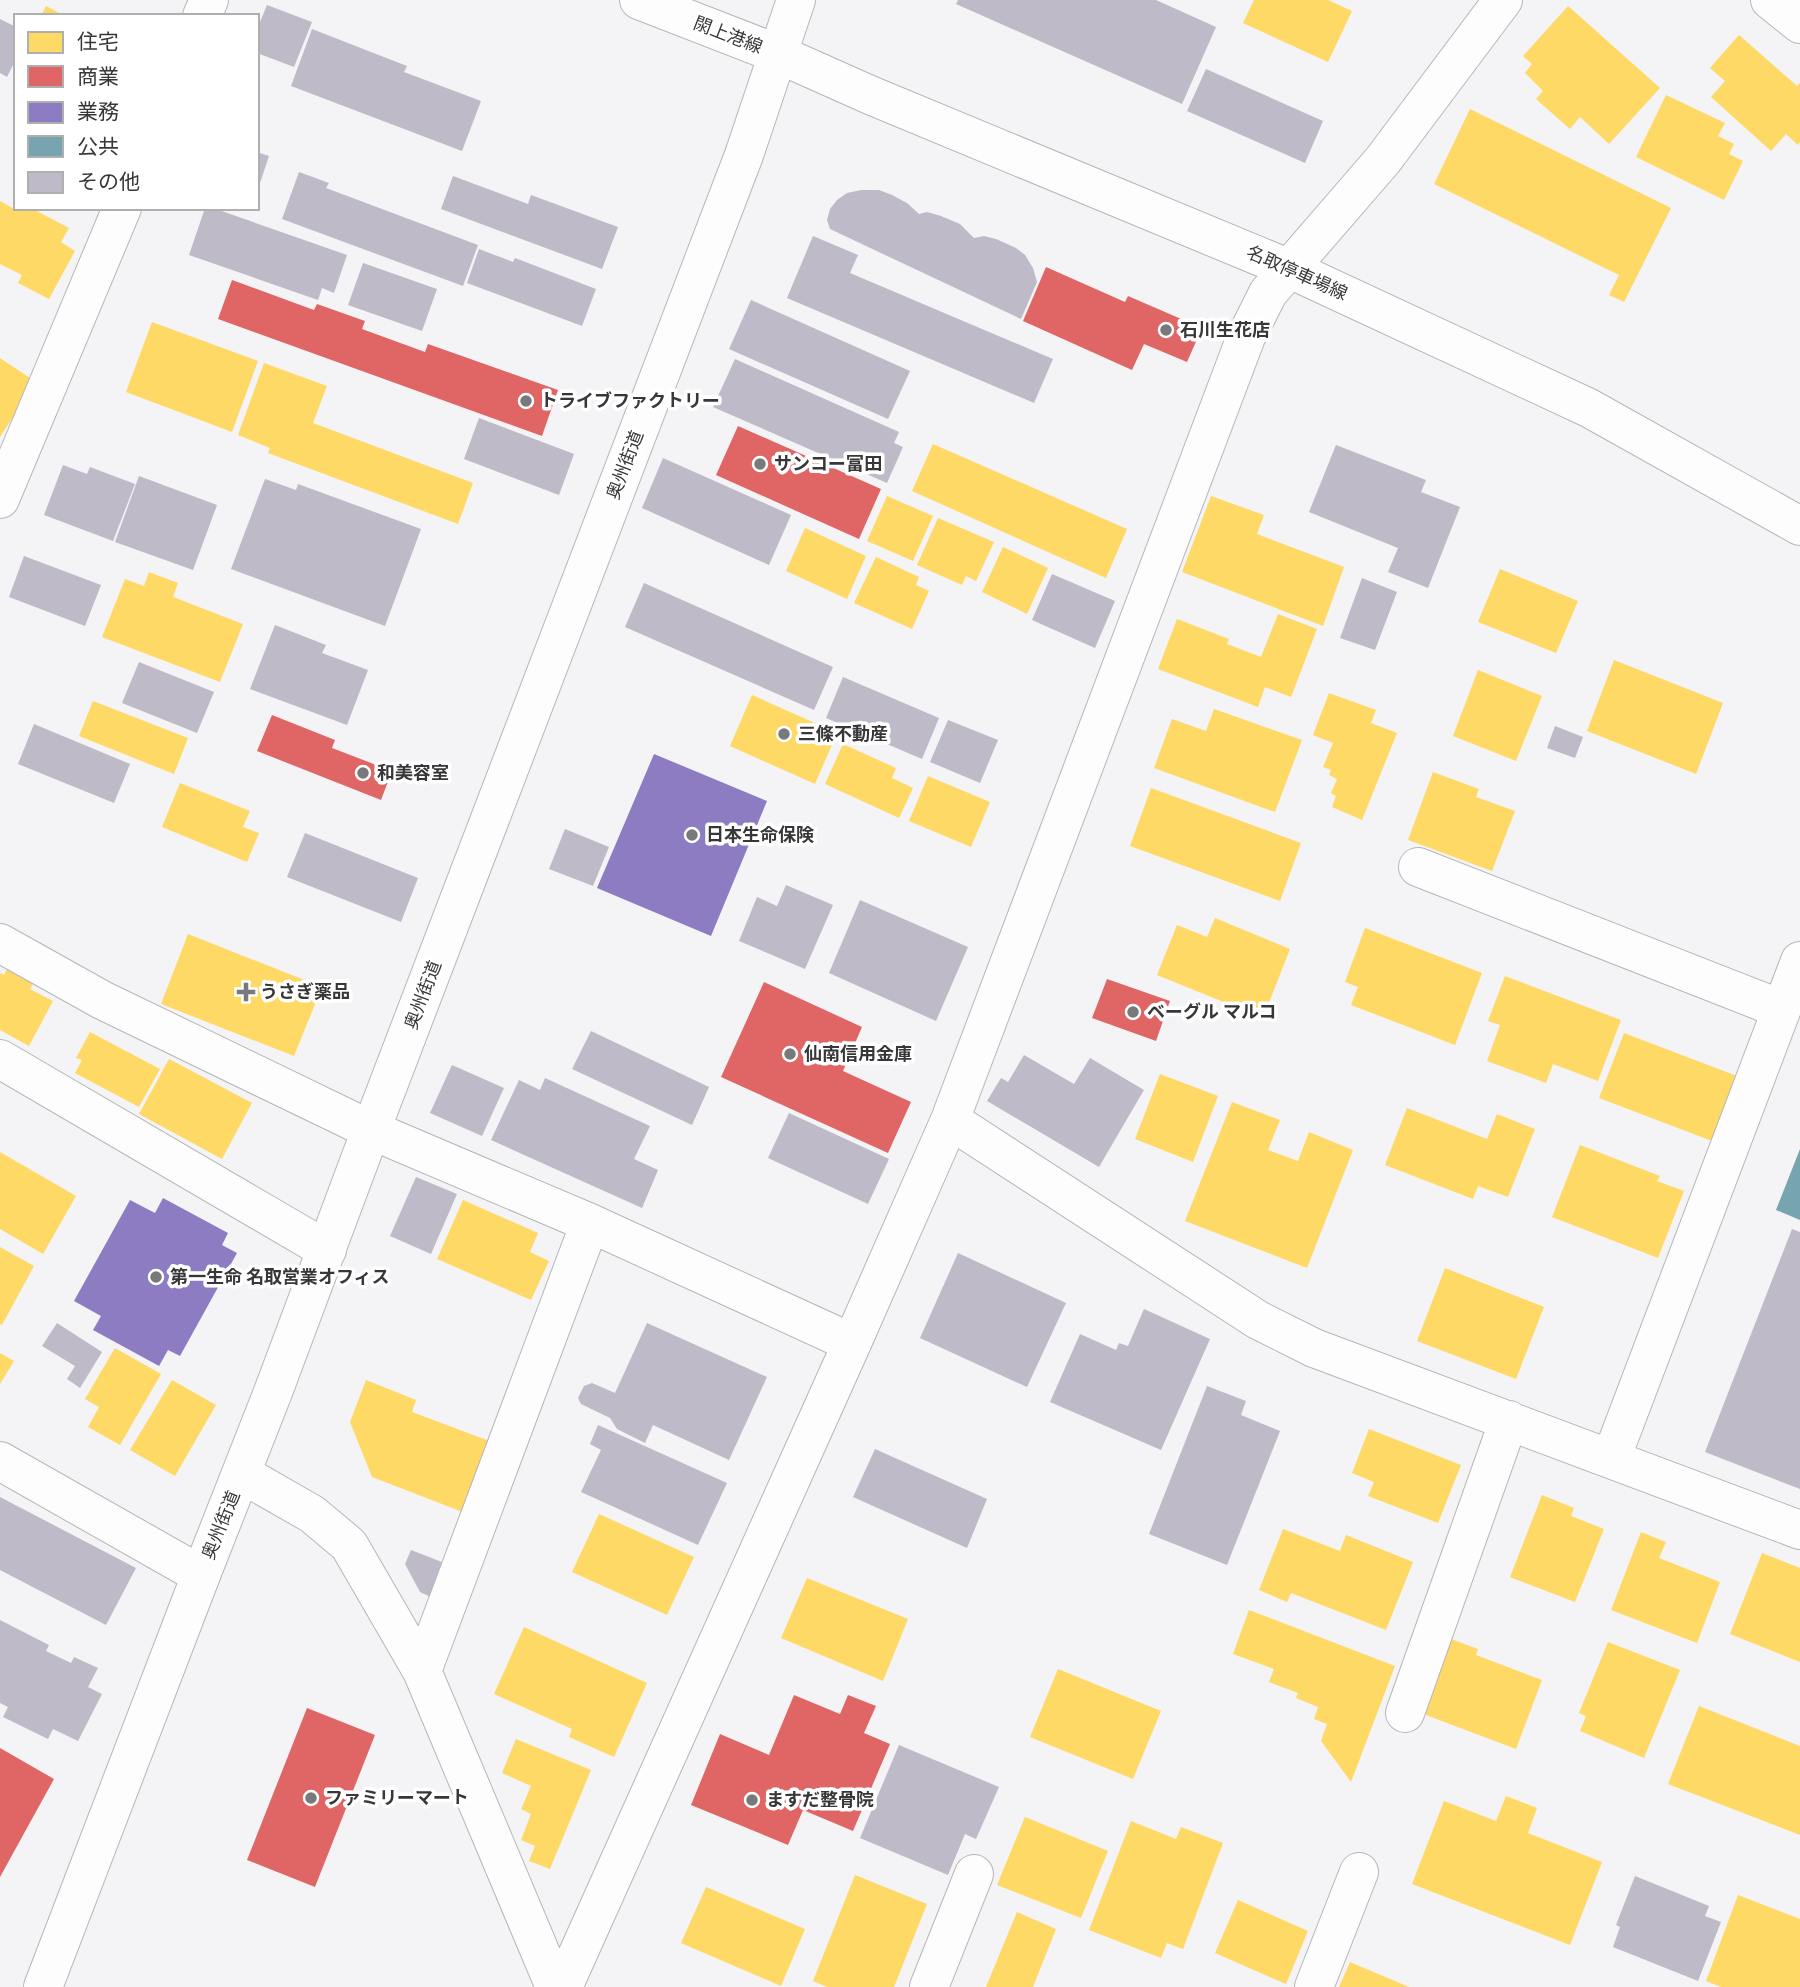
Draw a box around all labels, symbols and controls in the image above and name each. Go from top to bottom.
street label: 閖上港線 [690,9,767,60]
legend [14,14,259,210]
text: 住宅 [77,25,119,57]
text: 商業 [77,60,119,92]
text: 業務 [77,95,119,127]
text: 公共 [77,130,119,162]
text: その他 [77,165,140,197]
street label: 名取停車場線 [1242,238,1352,307]
place label: 石川生花店 [1180,316,1270,343]
marker: 石川生花店 [1158,322,1174,338]
place label: トライブファクトリー [540,387,720,414]
marker: トライブファクトリー [518,393,534,409]
street label: 奥州街道 [599,426,650,503]
place label: サンコー富田 [774,450,882,477]
marker: サンコー富田 [752,456,768,472]
place label: 三條不動産 [798,720,888,747]
marker: 三條不動産 [776,726,792,742]
place label: 和美容室 [377,759,449,786]
marker: 和美容室 [355,765,371,781]
place label: 日本生命保険 [706,821,814,848]
marker: 日本生命保険 [684,827,700,843]
street label: 奥州街道 [397,956,448,1033]
place label: うさぎ薬品 [260,978,350,1005]
marker: うさぎ薬品 [238,984,254,1000]
place label: ベーグル マルコ [1147,998,1277,1025]
marker: ベーグル マルコ [1125,1004,1141,1020]
place label: 仙南信用金庫 [804,1040,912,1067]
marker: 仙南信用金庫 [782,1046,798,1062]
place label: 第一生命 名取営業オフィス [170,1263,390,1290]
marker: 第一生命 名取営業オフィス [148,1269,164,1285]
street label: 奥州街道 [195,1486,247,1563]
place label: ファミリーマート [325,1784,469,1811]
place label: ますだ整骨院 [766,1786,874,1813]
marker: ファミリーマート [303,1790,319,1806]
marker: ますだ整骨院 [744,1792,760,1808]

